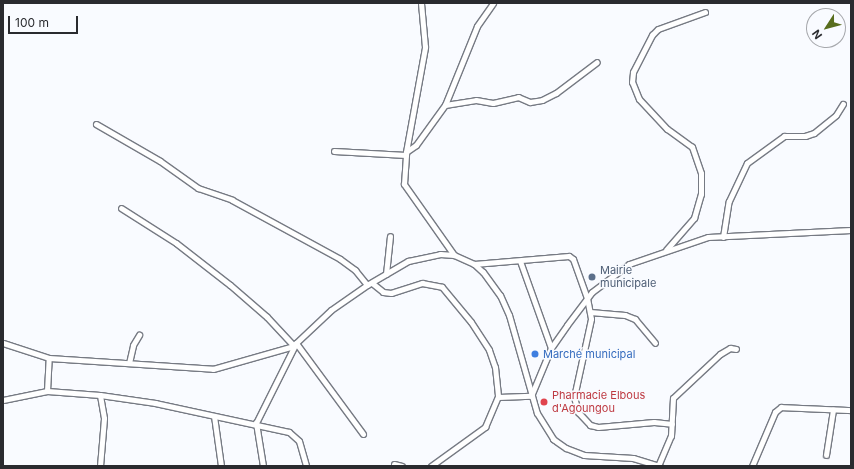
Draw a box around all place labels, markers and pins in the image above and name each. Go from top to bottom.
place label: Mairie municipale [600,264,656,290]
marker: Mairie municipale [587,272,597,282]
place label: Marché municipal [543,347,635,361]
marker: Marché municipal [530,349,540,359]
place label: Pharmacie Elbous d'Agoungou [552,389,645,415]
marker: Pharmacie Elbous d'Agoungou [539,397,549,407]

